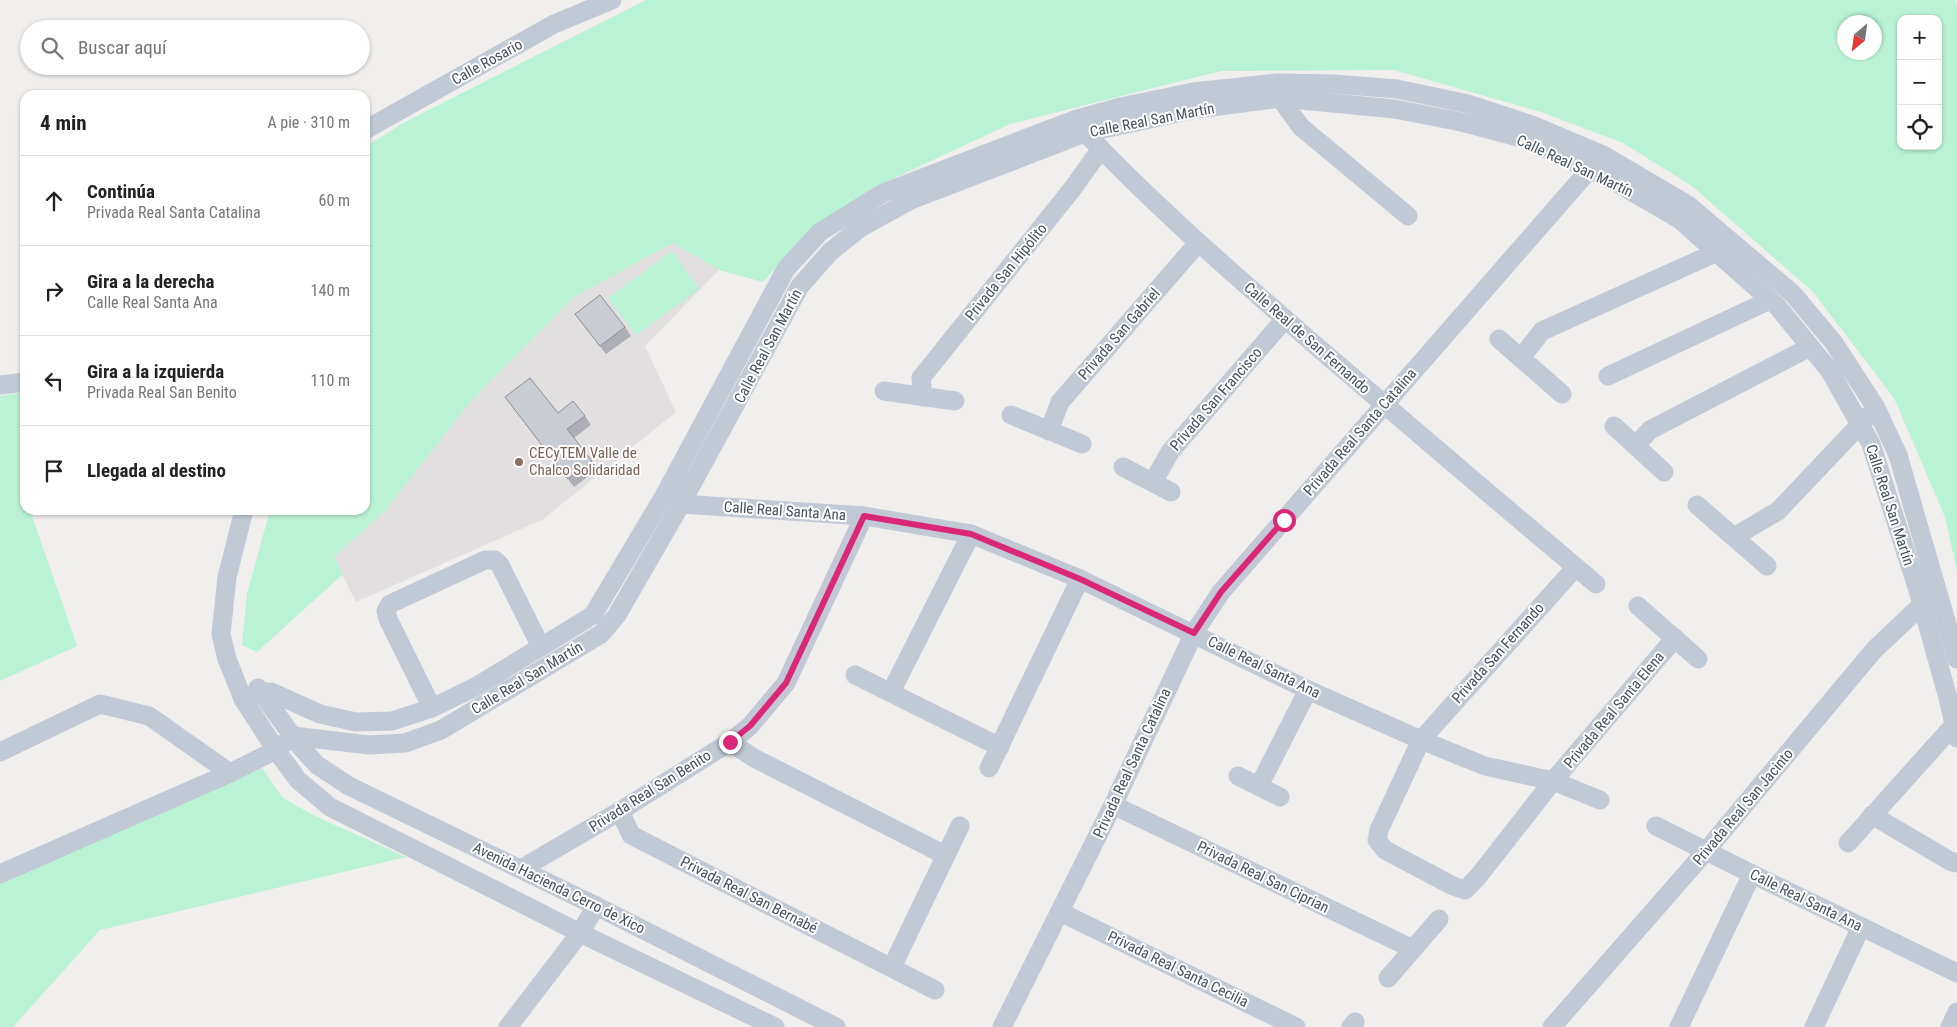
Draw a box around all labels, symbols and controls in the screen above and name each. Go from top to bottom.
north arrow [1837,15,1882,60]
map controls [1897,15,1942,150]
button: + [1897,15,1942,60]
search box [20,20,370,75]
icon: search [38,34,66,62]
street label: Calle Rosario [448,35,526,89]
text: Buscar aquí [78,36,167,59]
button: − [1897,60,1942,105]
street label: Calle Real San Martín [1088,99,1216,141]
button: locate [1897,105,1942,150]
text: 4 min [40,111,87,135]
text: A pie · 310 m [267,113,350,132]
street label: Calle Real San Martín [1514,131,1636,201]
text: Continúa [87,180,155,203]
icon: ahead [40,187,68,215]
text: 60 m [318,191,350,210]
text: Privada Real Santa Catalina [87,203,261,222]
street label: Privada San Hipólito [961,220,1051,324]
text: Gira a la derecha [87,270,214,293]
icon: right [40,277,68,305]
street label: Calle Real de San Fernando [1240,278,1374,398]
text: 140 m [311,281,350,300]
street label: Privada San Gabriel [1074,285,1164,383]
street label: Calle Real San Martín [730,286,806,406]
text: Calle Real Santa Ana [87,293,218,312]
street label: Privada San Francisco [1166,344,1266,454]
text: Gira a la izquierda [87,360,224,383]
street label: Privada Real Santa Catalina [1300,365,1420,499]
icon: left [40,367,68,395]
text: 110 m [311,371,350,390]
text: Privada Real San Benito [87,383,237,402]
street label: Calle Real San Martín [1862,442,1918,568]
place label: CECyTEM Valle de Chalco Solidaridad [529,444,640,479]
marker: CECyTEM Valle de Chalco Solidaridad [513,456,525,468]
icon: arrive [40,457,68,485]
text: Llegada al destino [87,459,226,482]
street label: Calle Real Santa Ana [723,498,847,524]
route start [1273,509,1296,532]
street label: Privada San Fernando [1448,599,1548,707]
street label: Calle Real Santa Ana [1205,632,1323,702]
street label: Calle Real San Martín [468,638,586,718]
street label: Privada Real Santa Elena [1560,648,1668,772]
street label: Privada Real Santa Catalina [1089,685,1175,841]
route end [719,731,742,754]
street label: Privada Real San Jacinto [1689,745,1797,869]
street label: Privada Real San Benito [586,746,714,836]
street label: Privada Real San Ciprian [1194,837,1332,917]
street label: Avenida Hacienda Cerro de Xico [470,838,648,938]
street label: Privada Real San Bernabé [678,853,820,937]
street label: Calle Real Santa Ana [1747,865,1865,935]
street label: Privada Real Santa Cecilia [1105,927,1251,1011]

